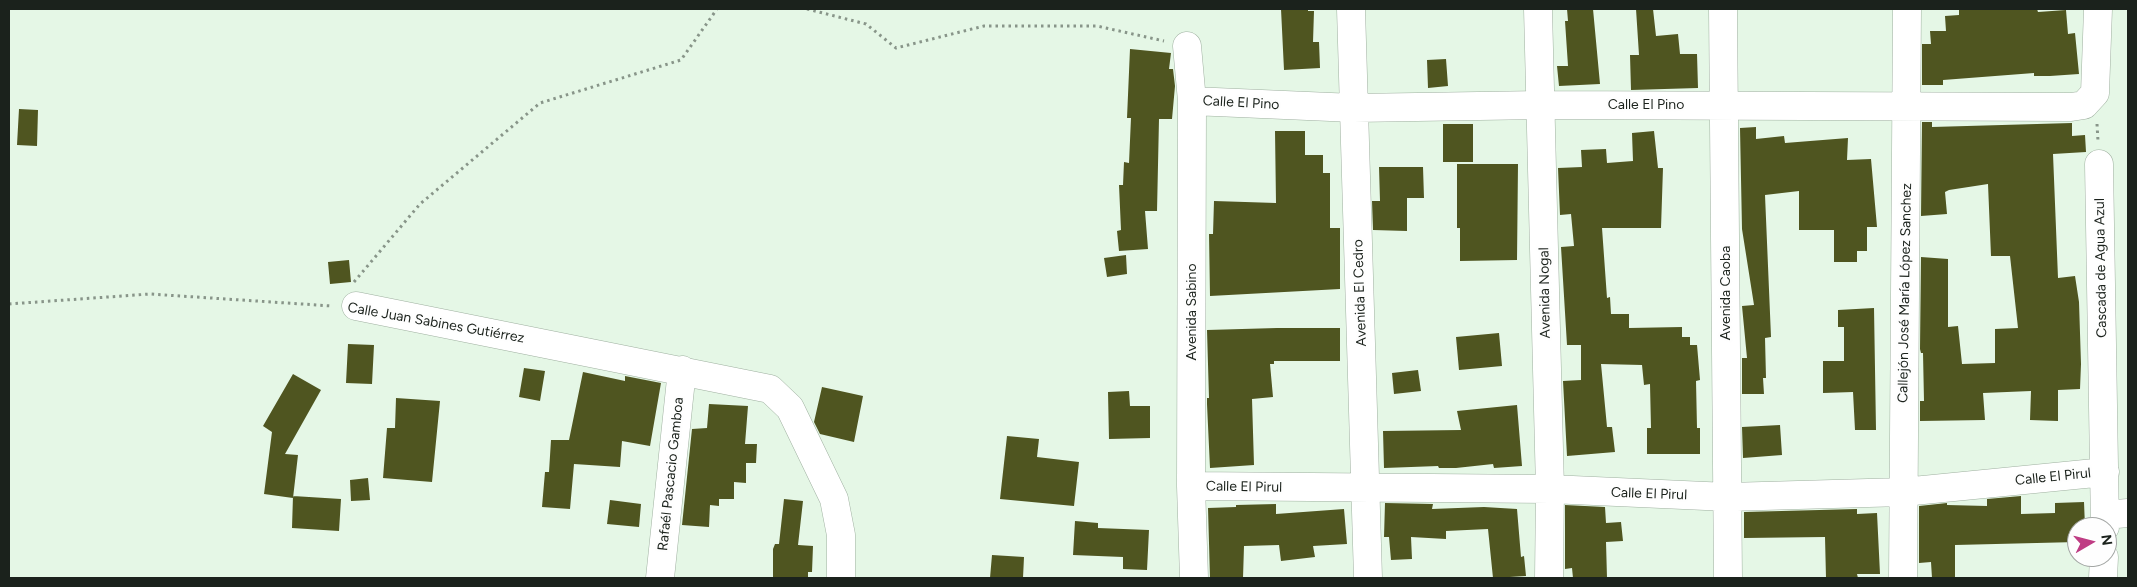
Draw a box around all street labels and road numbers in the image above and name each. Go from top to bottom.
street label: Calle El Pino [1202,93,1280,113]
street label: Calle El Pino [1608,97,1684,113]
street label: Callejón José María López Sanchez [1895,183,1915,403]
street label: Cascada de Agua Azul [2091,198,2111,338]
street label: Avenida El Cedro [1350,239,1370,347]
street label: Avenida Caoba [1718,246,1734,340]
street label: Avenida Nogal [1536,247,1554,339]
street label: Avenida Sabino [1184,263,1200,361]
street label: Calle Juan Sabines Gutiérrez [346,299,526,347]
street label: Rafaél Pascacio Gamboa [655,396,687,552]
street label: Calle El Pirul [2014,465,2092,489]
street label: Calle El Pirul [1206,478,1282,496]
street label: Calle El Pirul [1611,484,1687,504]

